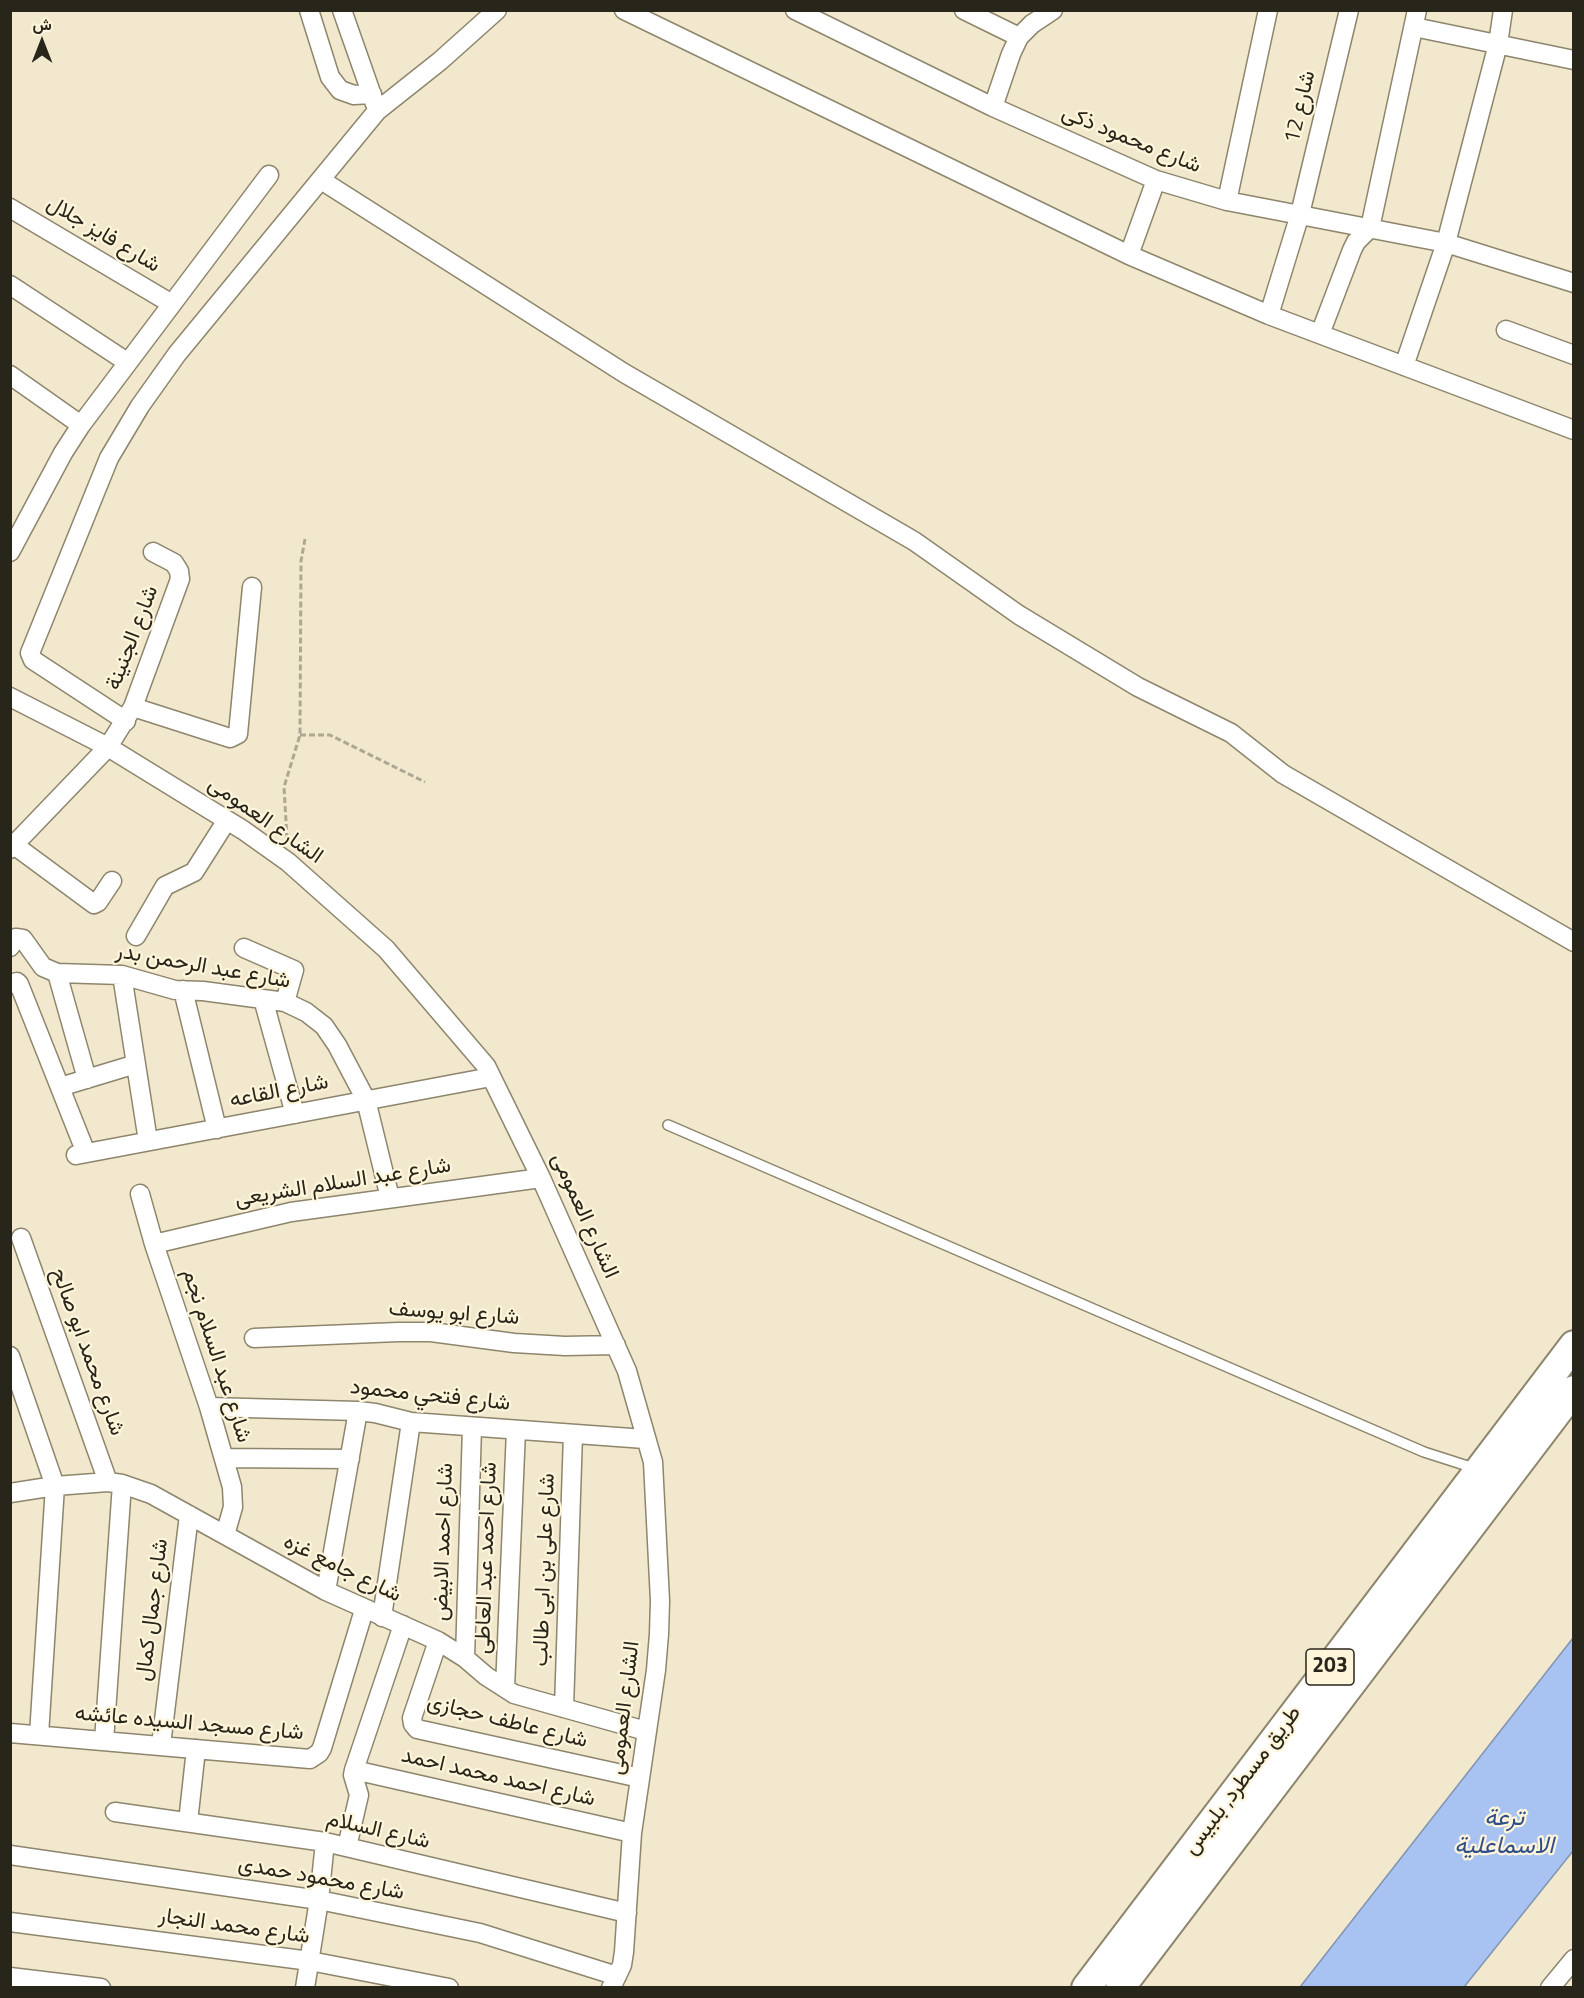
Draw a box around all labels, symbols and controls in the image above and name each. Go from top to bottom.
north arrow [12,12,72,72]
text: ش [32,12,52,36]
street label: شارع 12 [1280,68,1322,146]
street label: شارع محمود ذكى [1057,100,1205,180]
street label: شارع فايز جلال [41,191,165,279]
street label: شارع الجنينة [101,582,165,694]
street label: الشارع العمومى [202,772,328,870]
street label: شارع عبد الرحمن بدر [114,939,292,995]
street label: شارع القاعه [227,1069,331,1115]
street label: الشارع العمومى [545,1149,623,1283]
street label: شارع عبد السلام الشريعى [233,1153,453,1213]
street label: شارع محمد ابو صالح [44,1264,130,1440]
street label: شارع عبد السلام نجم [175,1266,257,1446]
street label: شارع ابو يوسف [388,1296,520,1332]
street label: شارع فتحي محمود [349,1374,511,1418]
street label: شارع احمد عبد العاطى [470,1462,504,1654]
street label: شارع احمد الابيض [428,1463,460,1621]
street label: شارع على بن ابى طالب [528,1473,562,1667]
street label: شارع جامع غزه [279,1529,405,1609]
street label: شارع جمال كمال [131,1537,175,1683]
street label: الشارع العمومى [604,1640,646,1776]
road number: 203 [1306,1649,1354,1685]
street label: شارع عاطف حجازى [424,1689,590,1755]
street label: شارع مسجد السيده عائشه [73,1701,305,1747]
street label: طريق مسطرد, بلبيس [1178,1701,1308,1861]
street label: شارع احمد محمد احمد [399,1743,597,1813]
water label: ترعة الاسماعلية [1454,1805,1554,1861]
street label: شارع السلام [324,1806,432,1856]
street label: شارع محمود حمدى [236,1851,406,1907]
street label: شارع محمد النجار [157,1903,311,1951]

